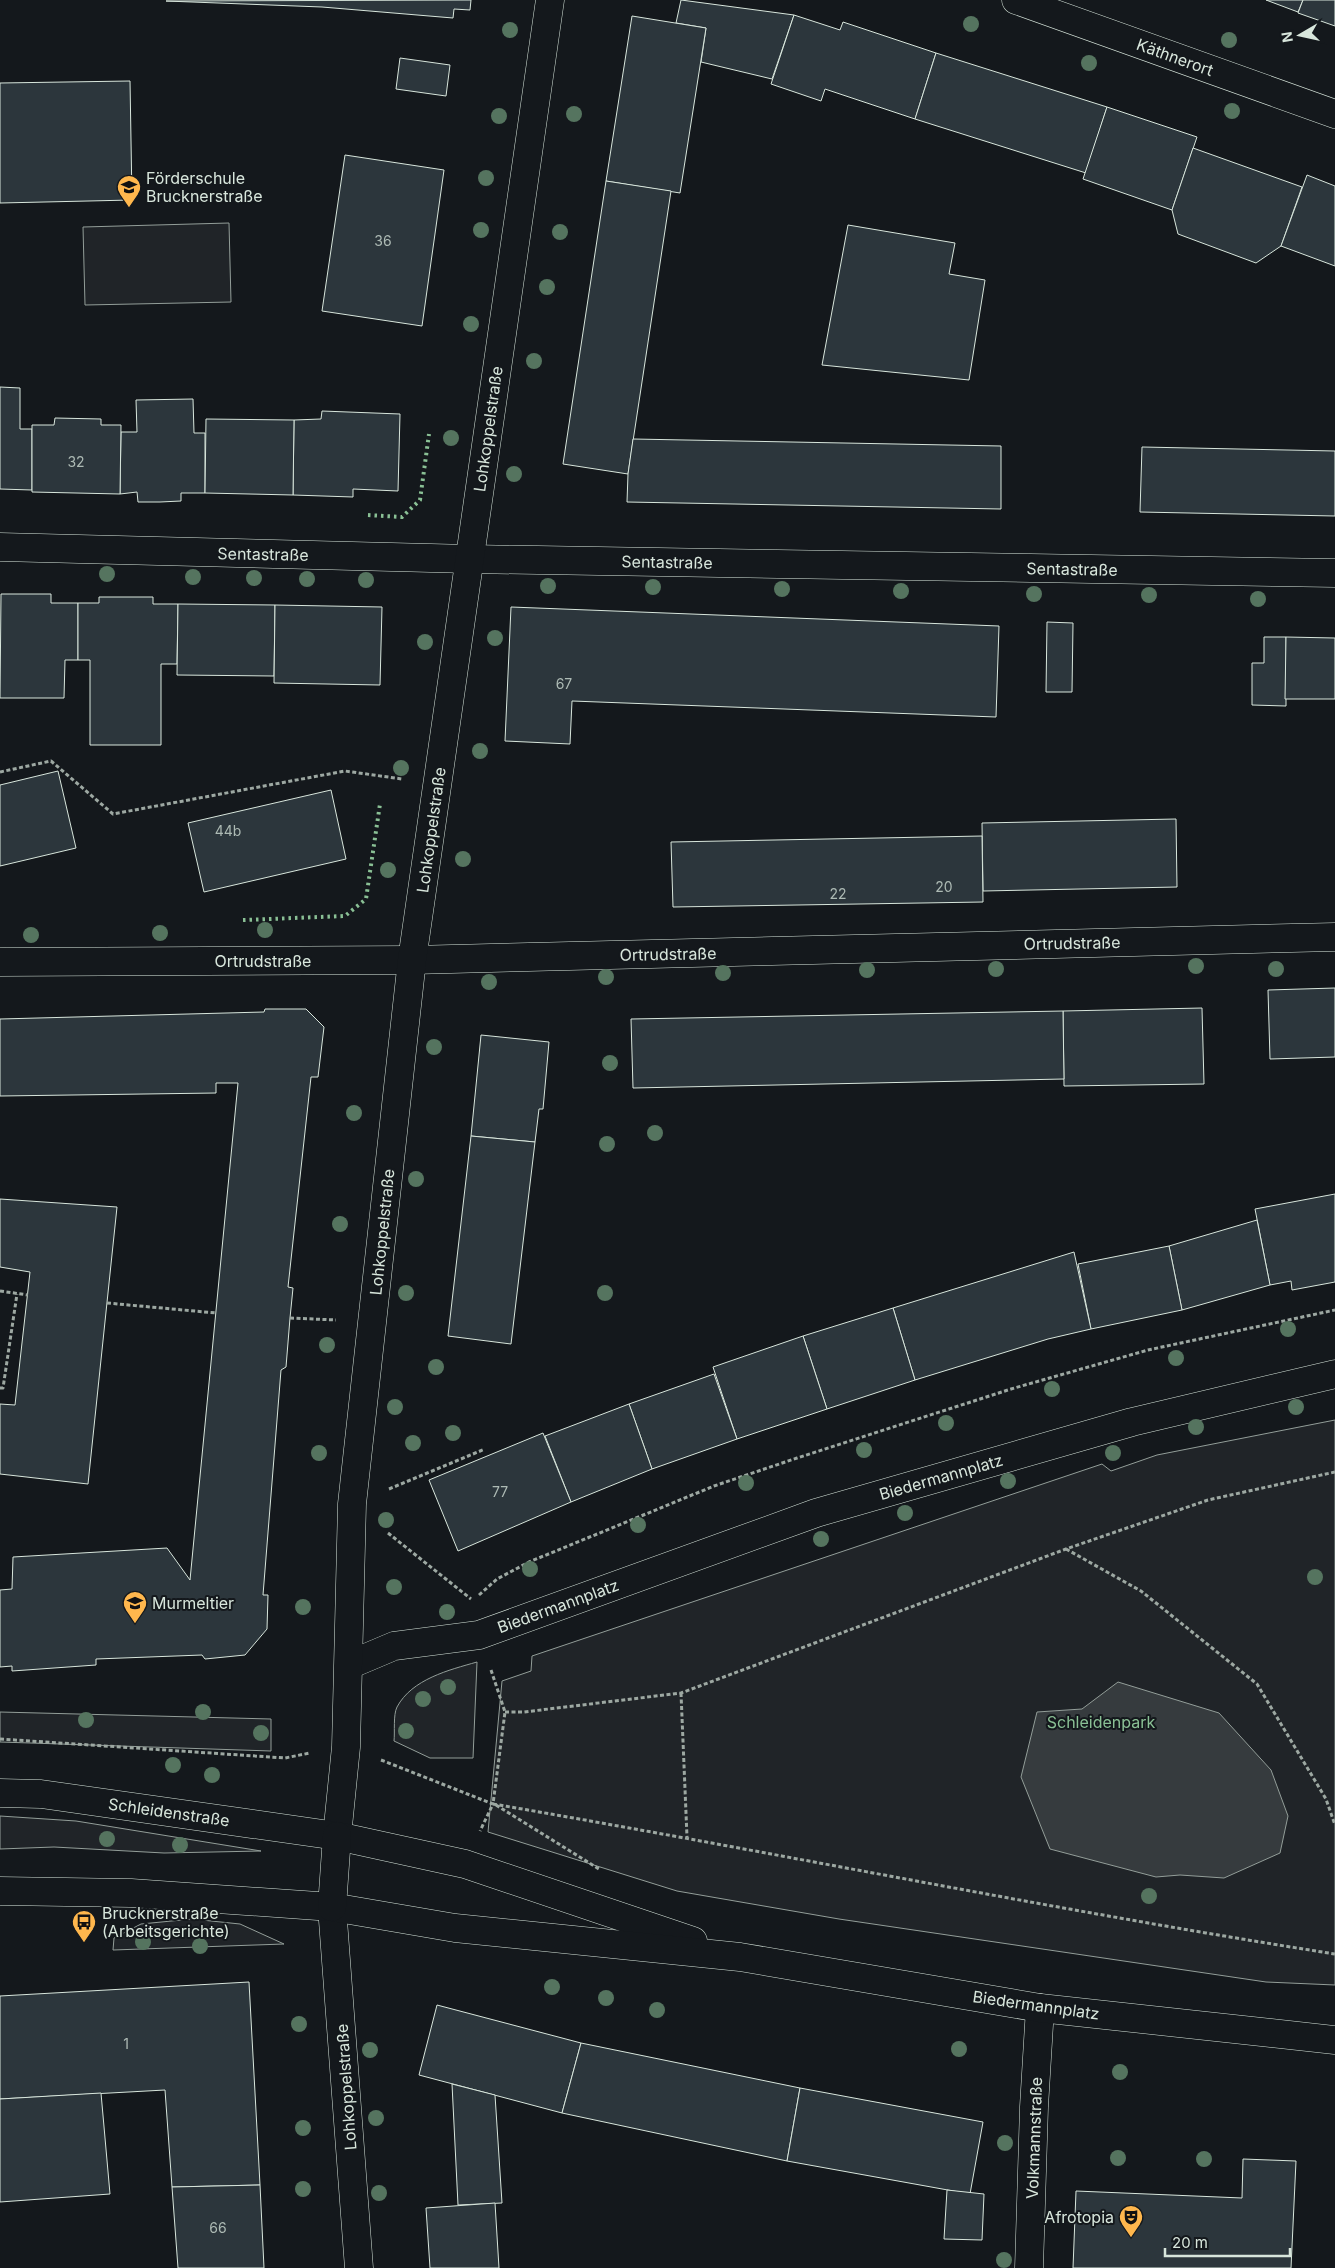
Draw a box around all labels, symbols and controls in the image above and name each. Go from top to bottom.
north arrow [1275,10,1325,60]
text: N [1277,31,1296,44]
street label: Käthnerort [1134,34,1216,80]
place label: Förderschule Brucknerstraße [146,168,263,206]
school or university icon: Förderschule Brucknerstraße [116,174,142,208]
house number: 36 [374,232,392,249]
street label: Lohkoppelstraße [469,365,507,493]
house number: 32 [67,453,85,470]
street label: Sentastraße [217,543,309,565]
street label: Sentastraße [621,551,713,573]
street label: Sentastraße [1026,558,1118,580]
house number: 67 [556,675,572,692]
street label: Lohkoppelstraße [412,766,450,894]
house number: 44b [215,822,241,839]
house number: 20 [935,878,953,895]
house number: 22 [829,885,847,902]
street label: Ortrudstraße [1023,932,1121,954]
street label: Ortrudstraße [619,943,717,965]
street label: Ortrudstraße [215,951,311,971]
street label: Lohkoppelstraße [365,1168,399,1296]
street label: Biedermannplatz [877,1450,1005,1504]
house number: 77 [492,1483,508,1500]
street label: Biedermannplatz [495,1575,621,1637]
school or university icon: Murmeltier [122,1590,148,1624]
place label: Murmeltier [152,1593,234,1613]
park label: Schleidenpark [1047,1712,1155,1732]
street label: Schleidenstraße [107,1794,231,1830]
place label: Brucknerstraße (Arbeitsgerichte) [102,1903,230,1941]
bus stop icon: Brucknerstraße (Arbeitsgerichte) [71,1909,97,1943]
street label: Biedermannplatz [971,1986,1101,2024]
street label: Lohkoppelstraße [332,2023,360,2151]
house number: 1 [123,2035,129,2052]
street label: Volkmannstraße [1022,2077,1046,2199]
theatre icon: Afrotopia [1118,2204,1144,2238]
place label: Afrotopia [1044,2207,1114,2227]
house number: 66 [209,2219,227,2236]
scale bar [1165,2226,1290,2258]
text: 20 m [1172,2233,1208,2252]

